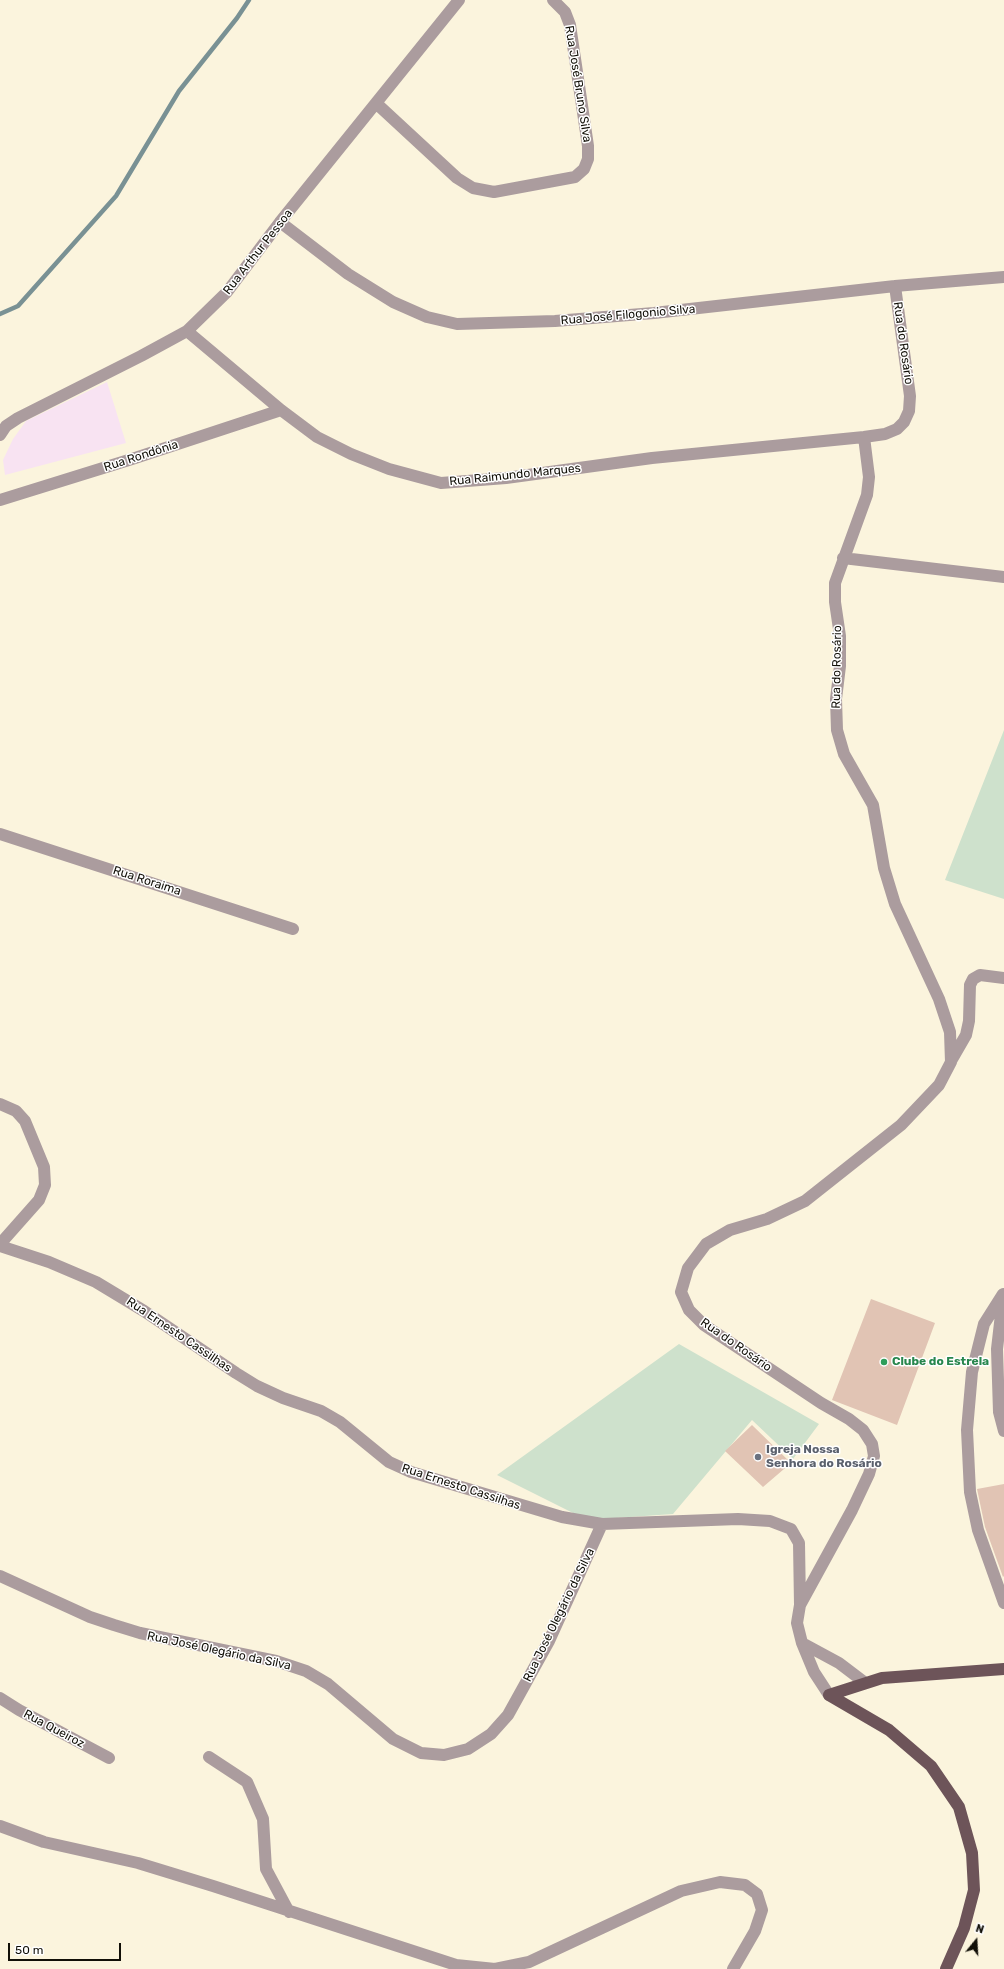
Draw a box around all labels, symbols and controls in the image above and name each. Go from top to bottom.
street label: Rua José Bruno Silva [562,25,594,143]
street label: Rua Arthur Pessoa [220,207,296,297]
street label: Rua do Rosário [890,301,916,385]
street label: Rua José Filogonio Silva [560,302,696,328]
street label: Rua Rondônia [102,437,180,475]
street label: Rua Raimundo Marques [449,461,581,489]
street label: Rua do Rosário [829,625,845,709]
street label: Rua Roraima [111,863,183,899]
street label: Rua Ernesto Cassilhas [124,1294,234,1376]
street label: Rua do Rosário [698,1315,774,1375]
place label: Clube do Estrela [892,1355,989,1369]
marker: Clube do Estrela [879,1357,889,1367]
place label: Igreja Nossa Senhora do Rosário [766,1443,882,1471]
marker: Igreja Nossa Senhora do Rosário [753,1452,763,1462]
street label: Rua Ernesto Cassilhas [400,1461,522,1513]
street label: Rua José Olegário da Silva [520,1546,598,1684]
street label: Rua José Olegário da Silva [146,1629,292,1673]
street label: Rua Queiroz [21,1707,87,1751]
north arrow [956,1921,996,1961]
text: N [974,1922,986,1937]
scale bar [10,1935,123,1961]
text: 50 m [15,1943,43,1957]

